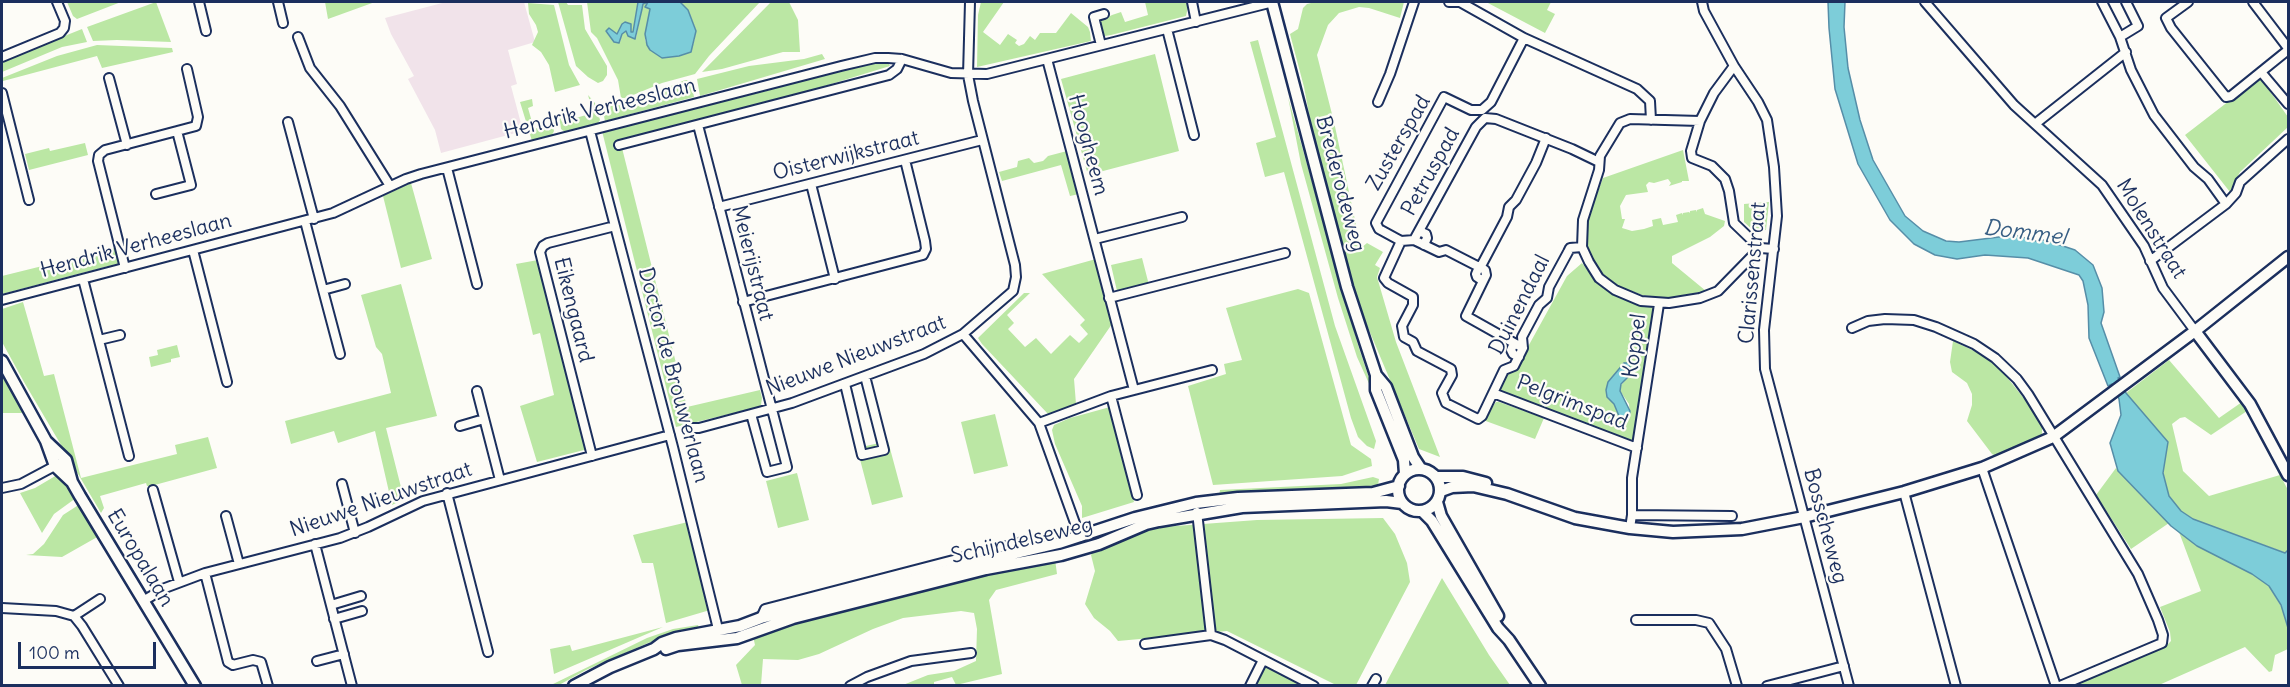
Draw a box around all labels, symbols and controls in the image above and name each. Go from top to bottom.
street label: Hendrik Verheeslaan [501,73,699,145]
street label: Zusterspad [1362,91,1436,195]
street label: Hoogheem [1062,92,1114,198]
street label: Brederodeweg [1310,113,1370,255]
street label: Petruspad [1397,124,1465,220]
street label: Oisterwijkstraat [770,126,922,186]
street label: Molenstraat [2110,174,2192,284]
street label: Clarissenstraat [1734,201,1772,345]
street label: Meierijstraat [725,203,779,323]
street label: Hendrik Verheeslaan [38,208,234,284]
water label: Dommel [1982,215,2068,251]
street label: Duinendaal [1484,251,1556,359]
street label: Eikengaard [548,255,598,365]
street label: Doctor de Brouwerlaan [632,265,714,485]
street label: Nieuwe Nieuwstraat [762,310,950,402]
street label: Koppel [1618,312,1652,380]
street label: Pelgrimspad [1513,370,1631,436]
street label: Nieuwe Nieuwstraat [287,457,475,543]
street label: Bosscheweg [1798,466,1852,586]
street label: Europalaan [101,505,179,611]
street label: Schijndelseweg [949,512,1095,570]
scale bar [21,630,159,668]
text: 100 m [29,641,80,664]

